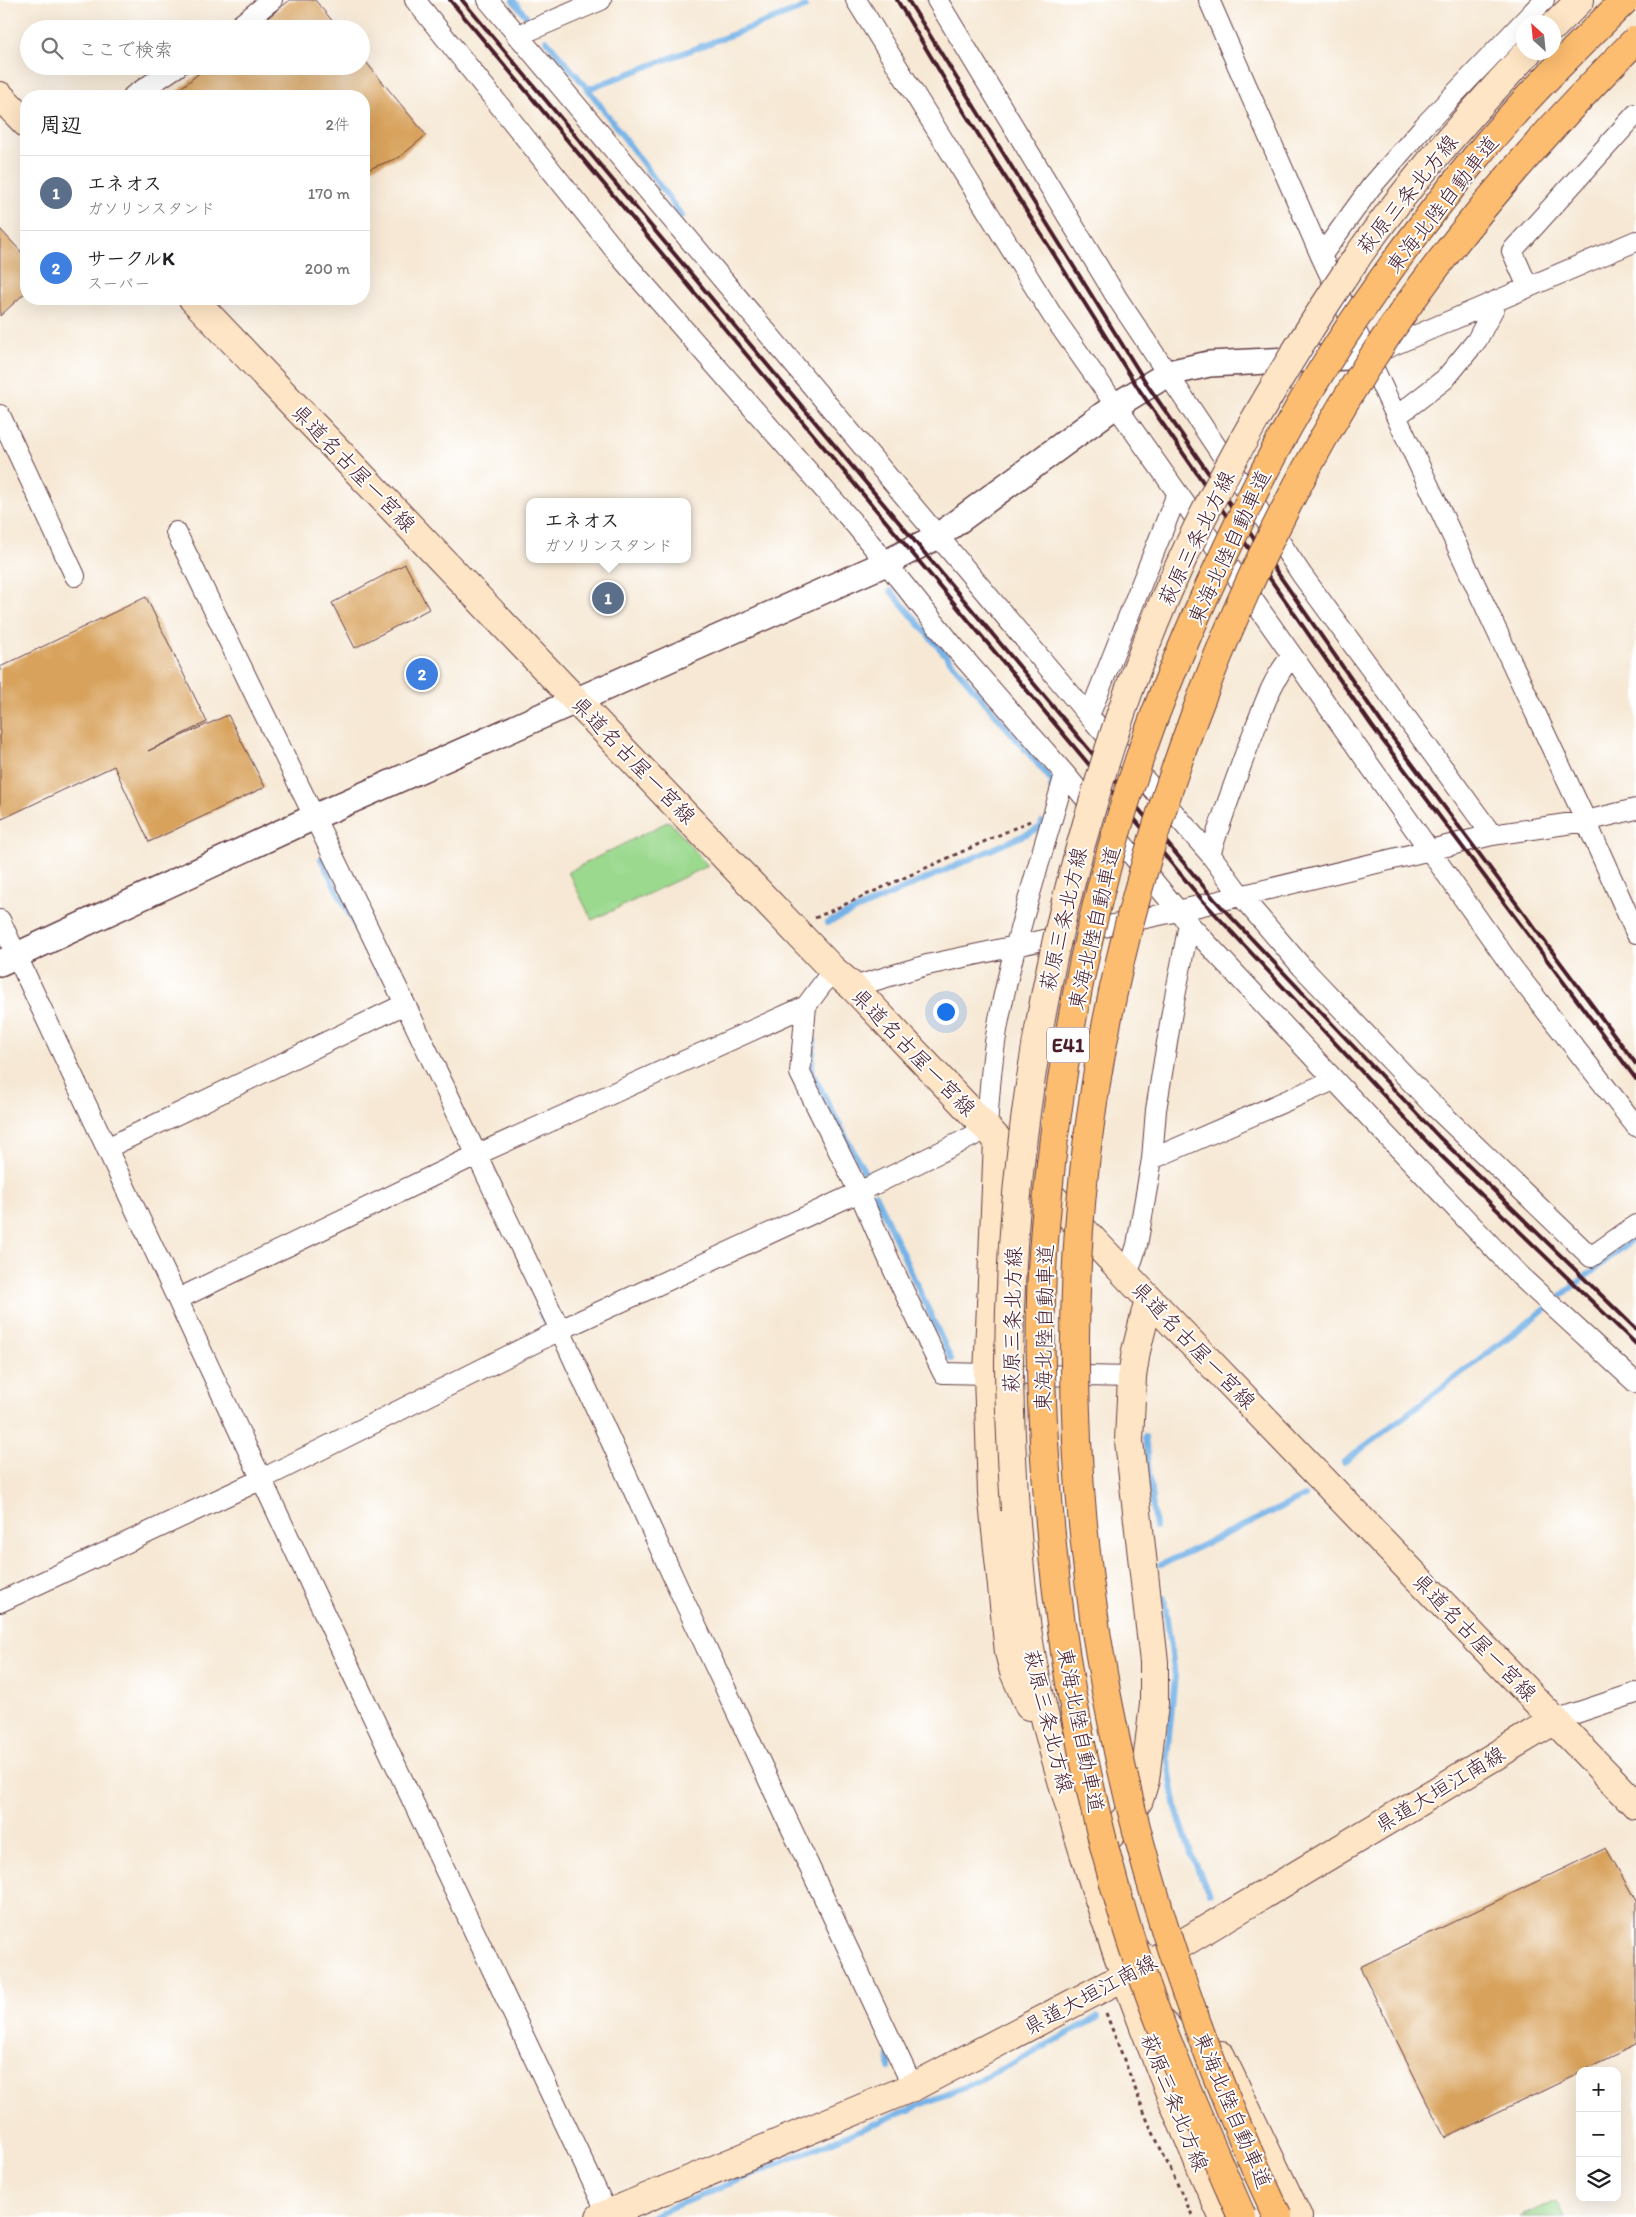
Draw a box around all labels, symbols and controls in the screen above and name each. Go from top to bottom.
north arrow [1516,15,1561,60]
search box [20,20,370,75]
icon: search [38,34,66,62]
text: ここで検索 [78,38,173,61]
text: 周辺 [40,112,82,137]
text: 2件 [326,115,350,134]
street label: 萩原三条北方線 [1351,129,1463,259]
street label: 東海北陸自動車道 [1380,130,1504,278]
text: エネオス [87,172,162,195]
text: 1 [52,184,60,203]
text: 170 m [308,184,350,203]
text: ガソリンスタンド [87,199,215,218]
text: サークルK [87,247,174,270]
text: 2 [52,259,60,278]
text: 200 m [305,259,350,278]
text: スーパー [87,274,150,293]
street label: 県道名古屋一宮線 [287,399,421,537]
street label: 萩原三条北方線 [1153,466,1239,610]
street label: 東海北陸自動車道 [1182,466,1276,628]
popup [526,498,691,563]
text: エネオス [544,509,619,532]
text: ガソリンスタンド [544,536,673,555]
pin: 1 [592,579,624,617]
pin: 2 [406,655,438,693]
street label: 県道名古屋一宮線 [567,691,701,829]
street label: 東海北陸自動車道 [1063,843,1125,1013]
street label: 萩原三条北方線 [1034,845,1092,993]
street label: 県道名古屋一宮線 [847,983,981,1121]
your location [933,999,959,1025]
road number: E41 [1047,1028,1089,1062]
street label: 東海北陸自動車道 [1030,1244,1058,1412]
street label: 萩原三条北方線 [998,1246,1026,1394]
street label: 県道名古屋一宮線 [1127,1276,1261,1414]
street label: 県道名古屋一宮線 [1408,1568,1542,1706]
street label: 東海北陸自動車道 [1053,1645,1109,1815]
street label: 萩原三条北方線 [1019,1647,1079,1795]
street label: 県道大垣江南線 [1371,1740,1509,1838]
street label: 県道大垣江南線 [1019,1948,1161,2040]
street label: 東海北陸自動車道 [1189,2028,1277,2192]
street label: 萩原三条北方線 [1136,2029,1214,2175]
map controls [1576,2067,1621,2202]
button: + [1576,2067,1621,2112]
button: − [1576,2112,1621,2157]
button: layers [1576,2157,1621,2202]

